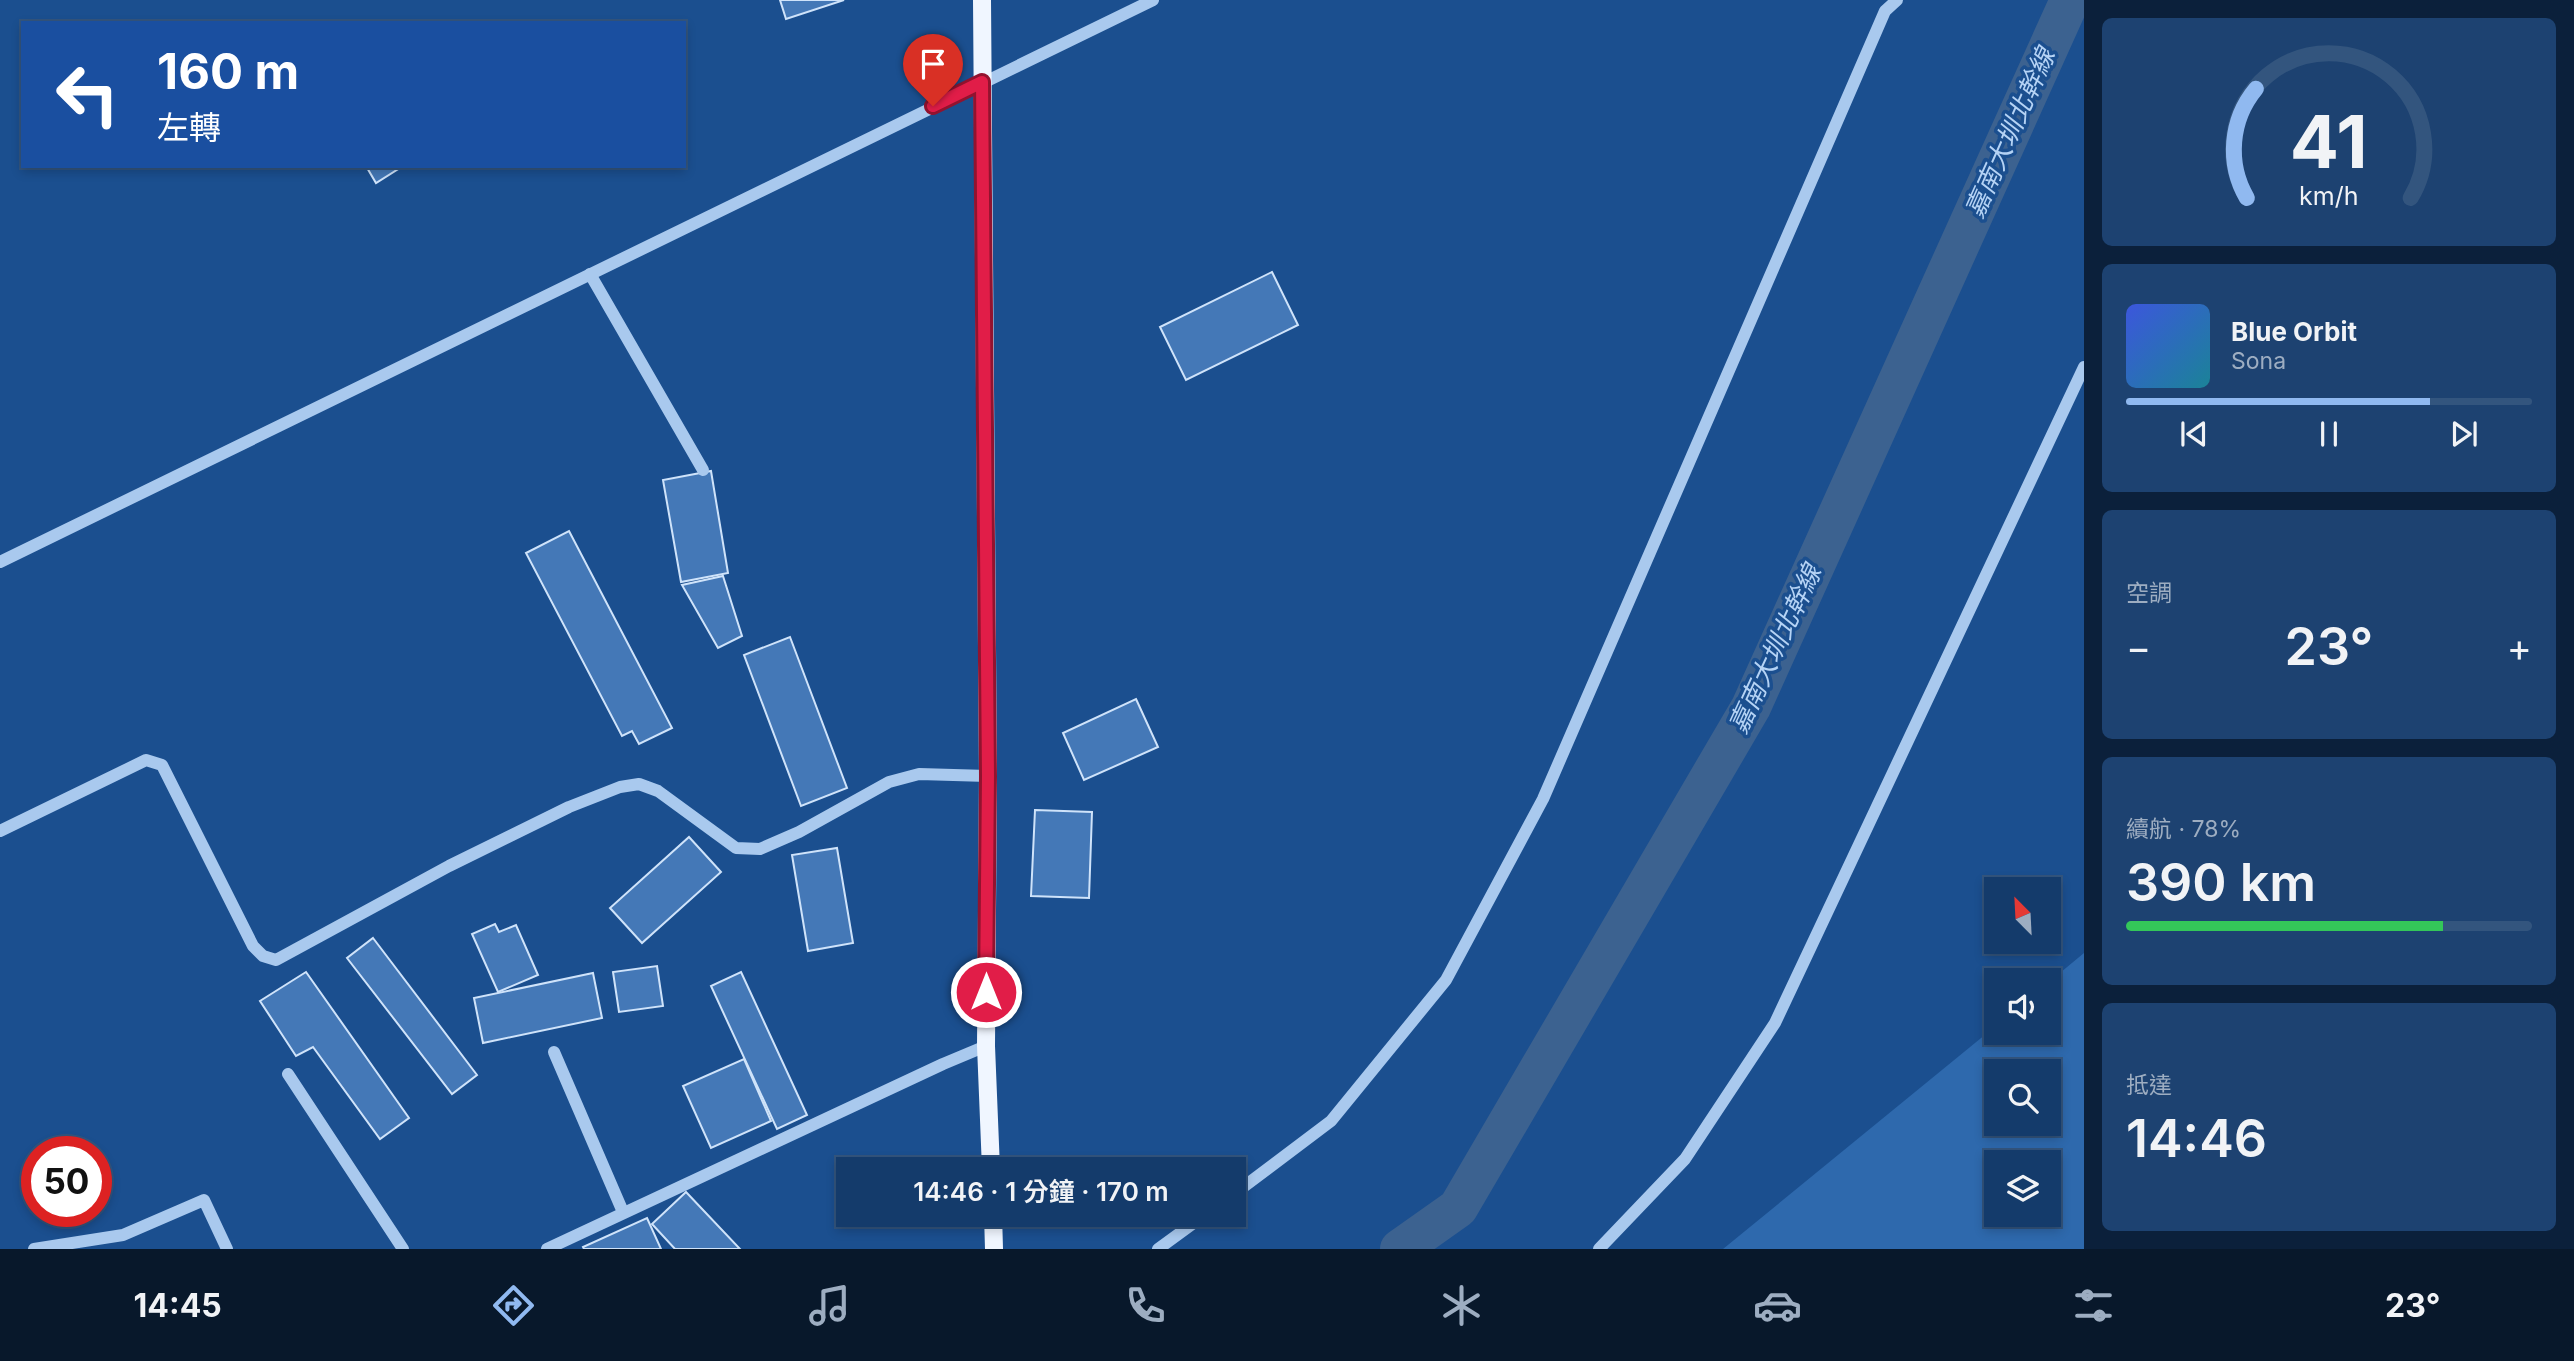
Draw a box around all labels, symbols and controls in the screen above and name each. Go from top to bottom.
pin [903,34,963,106]
water label: 嘉南大圳北幹線 [1958,41,2062,222]
text: 160 m [157,42,299,101]
icon: arrive [914,45,952,83]
icon: left [42,49,133,140]
text: 41 [2290,97,2368,186]
text: 左轉 [157,108,221,147]
text: km/h [2299,181,2359,211]
text: Blue Orbit [2231,316,2357,347]
text: Sona [2231,347,2286,375]
icon: previous [2175,415,2213,453]
icon: pause [2310,415,2348,453]
icon: next [2445,415,2483,453]
water label: 嘉南大圳北幹線 [1722,557,1828,738]
text: 空調 [2126,579,2172,607]
text: 23° [2285,615,2373,678]
text: − [2126,624,2151,670]
text: + [2507,624,2532,670]
text: 續航 · 78% [2126,815,2241,843]
text: 390 km [2126,851,2316,914]
north arrow [1984,877,2062,954]
map controls [1984,877,2061,1227]
position arrow [949,955,1023,1029]
button: sound [1984,968,2061,1045]
button: search [1984,1059,2061,1136]
text: 抵達 [2126,1071,2172,1099]
text: 14:46 [2126,1107,2267,1170]
speed limit sign: 50 [21,1136,112,1227]
button: layers [1984,1150,2061,1227]
text: 14:46 · 1 分鐘 · 170 m [913,1176,1169,1207]
icon: directions [489,1281,538,1330]
icon: music [805,1281,854,1330]
icon: phone [1121,1281,1170,1330]
icon: climate [1437,1281,1486,1330]
icon: car [1753,1281,1802,1330]
icon: filters [2069,1281,2118,1330]
text: 14:45 [134,1286,222,1325]
text: 23° [2385,1286,2440,1325]

